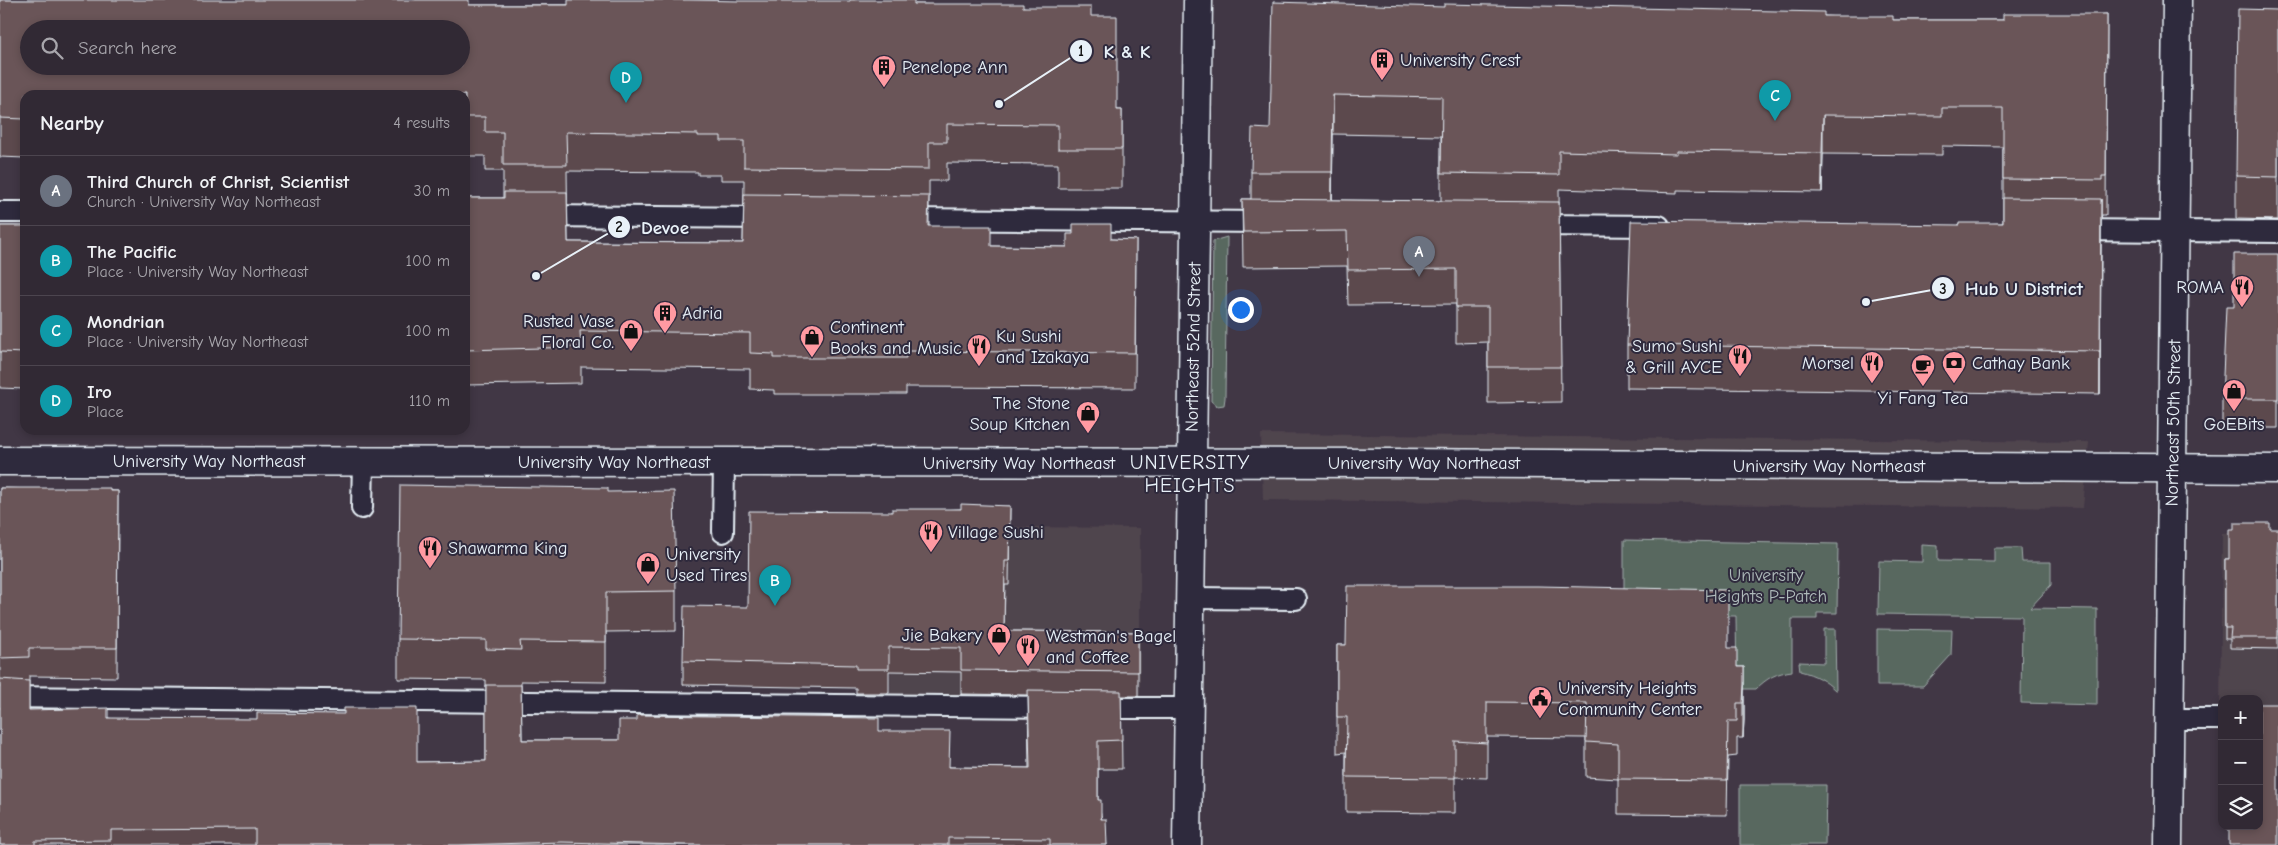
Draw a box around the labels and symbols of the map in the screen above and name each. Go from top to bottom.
callout: K & K [1068,34,1160,68]
text: K & K [1104,41,1151,63]
text: 1 [1078,42,1084,60]
building icon: University Crest [1369,47,1395,81]
place label: University Crest [1400,50,1521,71]
building icon: Penelope Ann [871,54,897,88]
place label: Penelope Ann [902,57,1008,78]
pin: D [610,62,642,103]
pin: C [1759,80,1791,121]
callout: Devoe [606,210,699,244]
text: Devoe [641,217,689,239]
text: 2 [615,218,623,236]
pin: A [1403,236,1435,277]
street label: Northeast 52nd Street [1182,261,1205,432]
callout: Hub U District [1930,271,2093,305]
restaurant icon: ROMA [2229,274,2255,308]
place label: ROMA [2176,277,2224,298]
text: Hub U District [1965,278,2084,300]
text: 3 [1939,280,1947,298]
your location [1228,297,1254,323]
building icon: Adria [652,300,678,334]
place label: Adria [682,303,723,324]
place label: Rusted Vase Floral Co. [523,311,614,353]
place label: Continent Books and Music [830,317,962,359]
shop icon: Rusted Vase Floral Co. [618,318,644,352]
shop icon: Continent Books and Music [799,324,825,358]
place label: Ku Sushi and Izakaya [996,326,1089,368]
restaurant icon: Ku Sushi and Izakaya [966,333,992,367]
place label: Sumo Sushi & Grill AYCE [1625,336,1722,378]
street label: Northeast 50th Street [2162,339,2185,507]
restaurant icon: Sumo Sushi & Grill AYCE [1727,343,1753,377]
restaurant icon: Morsel [1859,350,1885,384]
bank icon: Cathay Bank [1941,350,1967,384]
place label: Morsel [1802,353,1854,374]
cafe icon: Yi Fang Tea [1910,353,1936,387]
place label: Cathay Bank [1972,353,2070,374]
shop icon: GoEBits [2221,378,2247,412]
place label: Yi Fang Tea [1877,388,1969,409]
place label: The Stone Soup Kitchen [970,393,1070,435]
shop icon: The Stone Soup Kitchen [1075,400,1101,434]
place label: GoEBits [2203,414,2265,435]
street label: University Way Northeast [113,451,306,472]
district label: UNIVERSITY HEIGHTS [1130,451,1250,497]
street label: University Way Northeast [518,452,711,473]
street label: University Way Northeast [923,453,1116,474]
street label: University Way Northeast [1328,453,1521,474]
street label: University Way Northeast [1733,456,1926,477]
restaurant icon: Village Sushi [918,519,944,553]
place label: Village Sushi [948,522,1044,543]
restaurant icon: Shawarma King [417,535,443,569]
place label: Shawarma King [448,538,568,559]
place label: University Used Tires [666,544,747,586]
shop icon: University Used Tires [635,551,661,585]
pin: B [759,565,791,606]
park label: University Heights P-Patch [1705,565,1827,607]
shop icon: Jie Bakery [986,622,1012,656]
place label: Jie Bakery [902,625,983,646]
place label: Westman's Bagel and Coffee [1046,626,1176,668]
restaurant icon: Westman's Bagel and Coffee [1015,633,1041,667]
place label: University Heights Community Center [1558,678,1702,720]
public building icon: University Heights Community Center [1527,685,1553,719]

